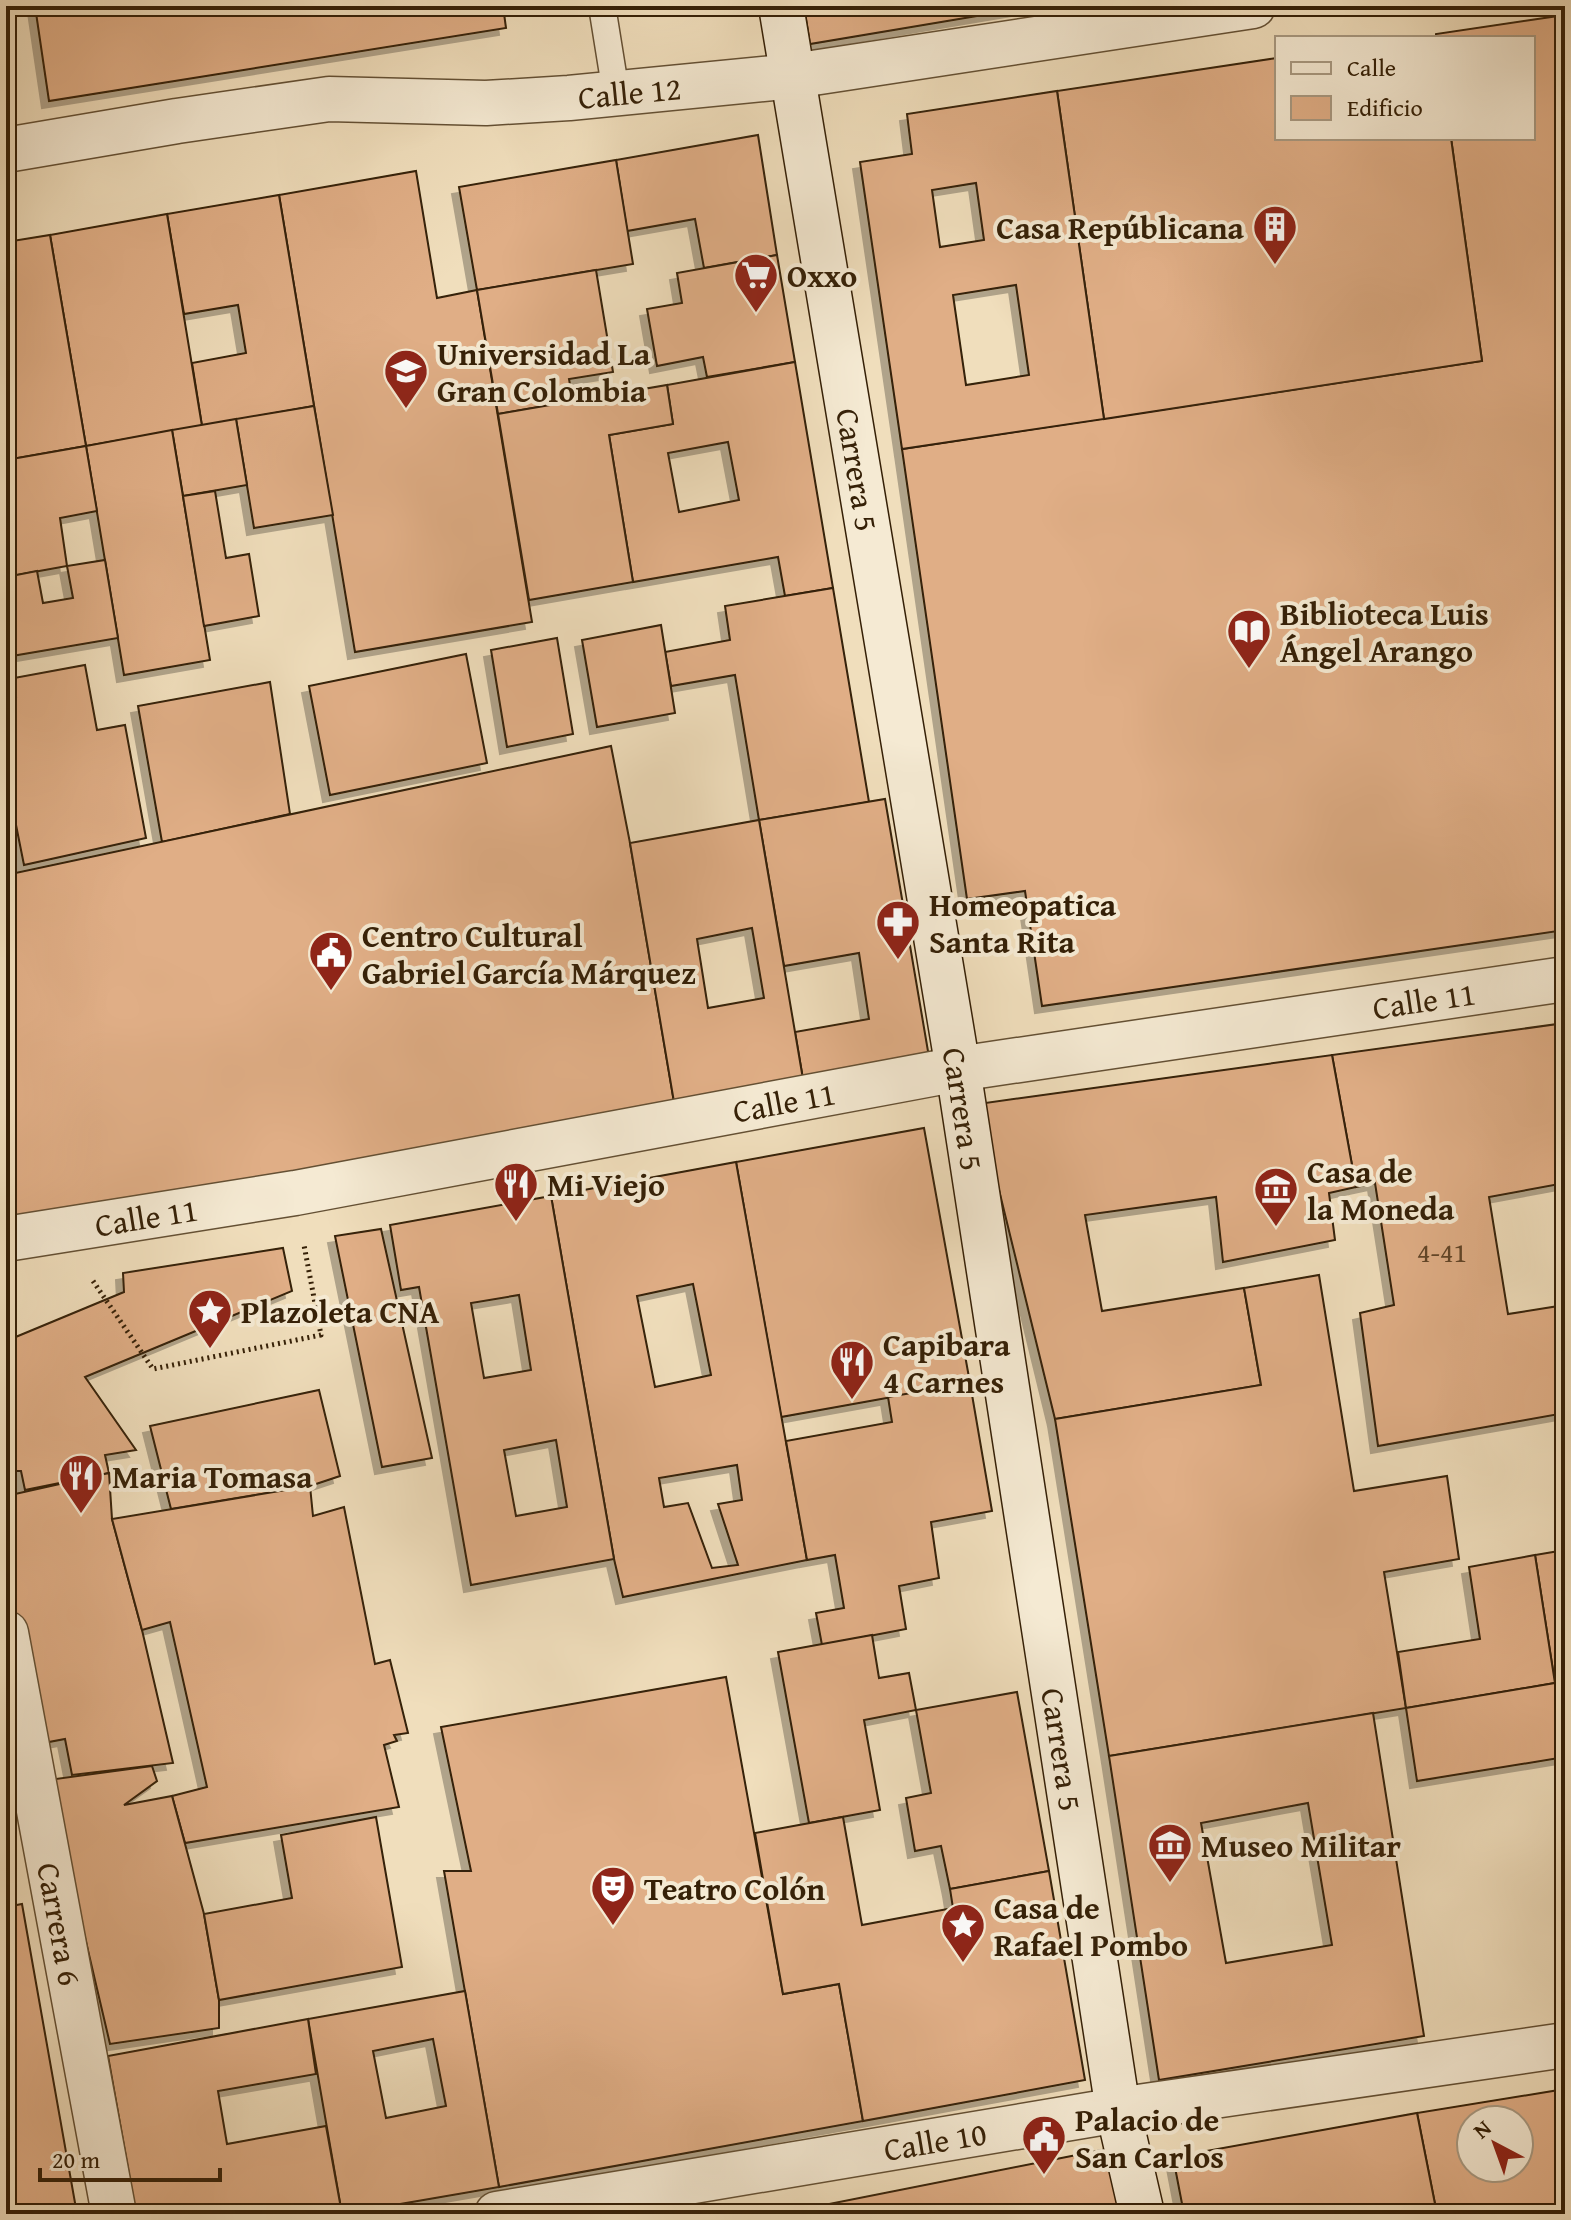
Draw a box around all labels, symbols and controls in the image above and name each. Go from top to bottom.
legend [1275,36,1535,140]
text: Calle [1347,50,1396,85]
street label: Calle 12 [576,64,683,120]
text: Edificio [1347,90,1423,125]
building icon: Casa Repúblicana [1251,203,1299,266]
place label: Casa Repúblicana [996,204,1245,251]
supermarket icon: Oxxo [732,251,780,314]
place label: Oxxo [787,252,857,299]
place label: Universidad La Gran Colombia [437,330,651,414]
school or university icon: Universidad La Gran Colombia [382,347,430,410]
street label: Carrera 5 [825,405,892,535]
place label: Biblioteca Luis Ángel Arango [1280,590,1489,674]
library icon: Biblioteca Luis Ángel Arango [1225,607,1273,670]
place label: Homeopatica Santa Rita [929,881,1117,965]
pharmacy icon: Homeopatica Santa Rita [874,898,922,961]
place label: Centro Cultural Gabriel García Márquez [362,912,696,996]
public building icon: Centro Cultural Gabriel García Márquez [307,929,355,992]
street label: Calle 11 [1369,969,1478,1031]
street label: Carrera 5 [931,1044,997,1174]
street label: Calle 11 [729,1069,839,1134]
place label: Casa de la Moneda [1307,1148,1455,1232]
restaurant icon: Mi Viejo [492,1160,540,1223]
place label: Mi Viejo [547,1161,665,1208]
museum icon: Casa de la Moneda [1252,1165,1300,1228]
street label: Calle 11 [92,1185,201,1248]
house number: 4-41 [1417,1231,1467,1272]
place icon: Plazoleta CNA [186,1287,234,1350]
place label: Plazoleta CNA [241,1288,440,1335]
place label: Capibara 4 Carnes [883,1321,1011,1405]
restaurant icon: Capibara 4 Carnes [828,1338,876,1401]
restaurant icon: Maria Tomasa [57,1452,105,1515]
place label: Maria Tomasa [112,1453,313,1500]
street label: Carrera 5 [1030,1685,1095,1814]
museum icon: Museo Militar [1146,1821,1194,1884]
place label: Museo Militar [1201,1822,1401,1869]
street label: Carrera 6 [26,1859,95,1989]
theatre icon: Teatro Colón [589,1864,637,1927]
place label: Teatro Colón [644,1865,825,1912]
place label: Casa de Rafael Pombo [994,1884,1188,1968]
place icon: Casa de Rafael Pombo [939,1901,987,1964]
place label: Palacio de San Carlos [1075,2096,1224,2180]
north arrow [1455,2104,1535,2184]
street label: Calle 10 [880,2109,990,2172]
text: N [1466,2112,1498,2146]
public building icon: Palacio de San Carlos [1020,2113,1068,2176]
scale bar [40,2132,220,2182]
text: 20 m [52,2142,100,2177]

